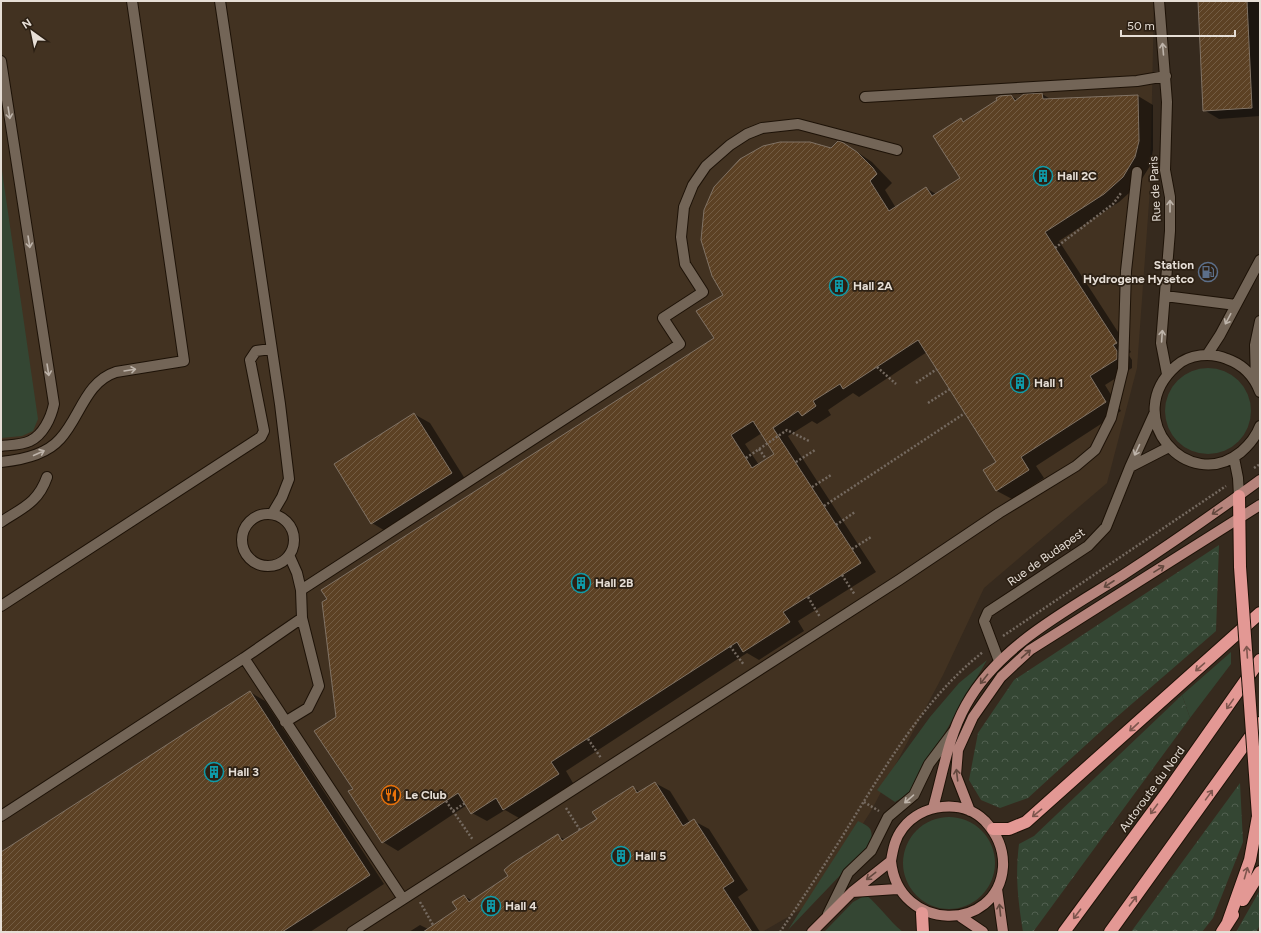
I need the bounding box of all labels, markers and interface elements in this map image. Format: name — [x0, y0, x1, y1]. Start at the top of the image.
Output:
north arrow — [12, 12, 52, 52]
scale bar — [1121, 12, 1235, 38]
text: N — [20, 16, 34, 32]
text: 50 m — [1127, 19, 1155, 33]
one-way arrow — [1160, 43, 1167, 56]
one-way arrow — [5, 106, 13, 119]
street label: Rue de Paris — [1146, 155, 1164, 222]
building icon: Hall 2C — [1032, 165, 1054, 187]
place label: Hall 2C — [1057, 169, 1097, 183]
one-way arrow — [1166, 200, 1174, 213]
one-way arrow — [25, 235, 33, 248]
place label: Station Hydrogene Hysetco — [1083, 258, 1194, 286]
fuel station icon: Station Hydrogene Hysetco — [1197, 261, 1219, 283]
building icon: Hall 2A — [828, 275, 850, 297]
place label: Hall 2A — [853, 279, 893, 293]
one-way arrow — [1224, 313, 1232, 325]
one-way arrow — [1158, 330, 1166, 343]
one-way arrow — [44, 363, 52, 376]
one-way arrow — [123, 366, 136, 374]
building icon: Hall 1 — [1009, 372, 1031, 394]
place label: Hall 1 — [1034, 376, 1063, 390]
one-way arrow — [1133, 443, 1140, 455]
one-way arrow — [32, 449, 44, 456]
one-way arrow — [1212, 507, 1223, 515]
street label: Rue de Budapest — [1005, 525, 1088, 589]
one-way arrow — [1153, 565, 1164, 573]
building icon: Hall 2B — [570, 572, 592, 594]
place label: Hall 2B — [595, 576, 633, 590]
one-way arrow — [1104, 580, 1115, 588]
one-way arrow — [1243, 646, 1250, 659]
one-way arrow — [1021, 649, 1031, 659]
one-way arrow — [1195, 663, 1205, 672]
one-way arrow — [979, 673, 988, 684]
one-way arrow — [1226, 698, 1234, 709]
one-way arrow — [1129, 722, 1139, 731]
street label: Autoroute du Nord — [1116, 744, 1188, 834]
building icon: Hall 3 — [203, 761, 225, 783]
place label: Hall 3 — [228, 765, 259, 779]
one-way arrow — [954, 769, 961, 782]
restaurant icon: Le Club — [380, 784, 402, 806]
place label: Le Club — [405, 788, 447, 802]
one-way arrow — [1205, 790, 1214, 801]
one-way arrow — [904, 794, 914, 804]
one-way arrow — [1150, 804, 1159, 815]
one-way arrow — [1031, 809, 1042, 817]
building icon: Hall 5 — [610, 845, 632, 867]
place label: Hall 5 — [635, 849, 666, 863]
one-way arrow — [1243, 866, 1251, 879]
one-way arrow — [866, 872, 877, 881]
building icon: Hall 4 — [480, 895, 502, 917]
one-way arrow — [1129, 895, 1138, 906]
place label: Hall 4 — [505, 899, 537, 913]
one-way arrow — [997, 904, 1004, 917]
one-way arrow — [1073, 908, 1081, 919]

